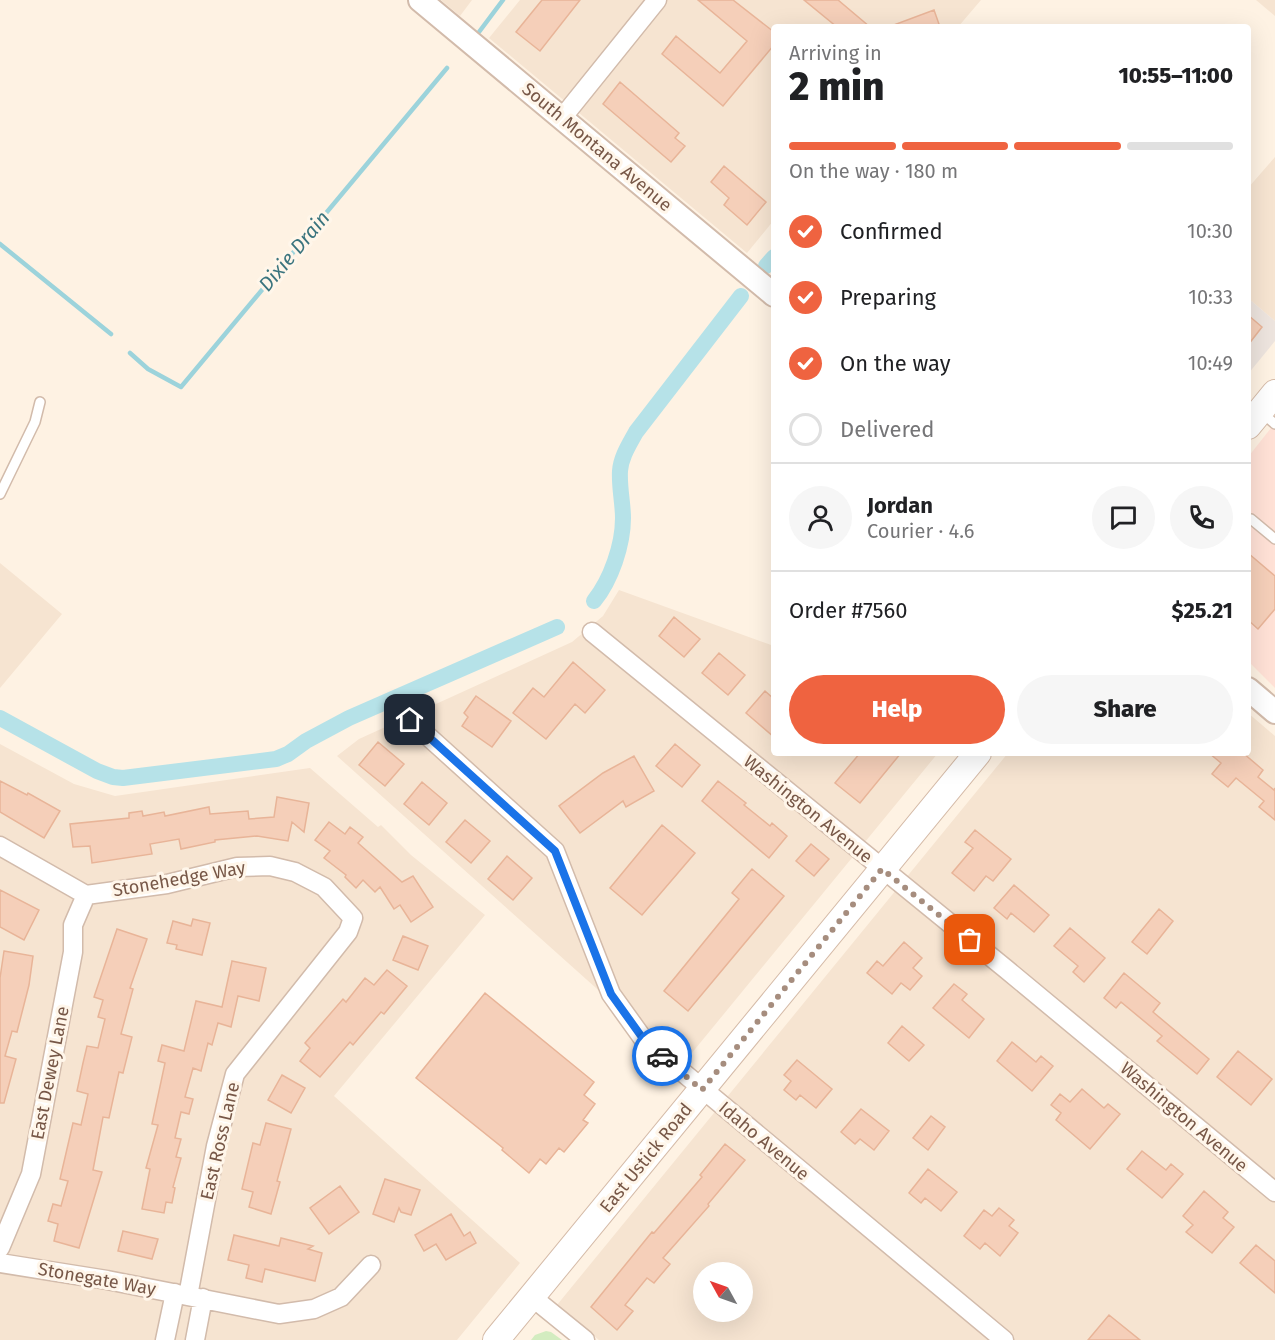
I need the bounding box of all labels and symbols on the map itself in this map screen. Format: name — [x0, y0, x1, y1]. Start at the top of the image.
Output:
street label: South Montana Avenue — [518, 78, 676, 216]
water label: Dixie Drain — [253, 206, 335, 296]
pin — [384, 694, 435, 745]
street label: Washington Avenue — [739, 750, 877, 868]
street label: Stonehedge Way — [111, 856, 247, 902]
pin — [944, 914, 995, 965]
street label: East Dewey Lane — [26, 1004, 74, 1142]
courier — [632, 1026, 692, 1086]
street label: Washington Avenue — [1116, 1057, 1252, 1177]
street label: East Ross Lane — [196, 1080, 244, 1202]
street label: Idaho Avenue — [714, 1097, 814, 1185]
street label: East Ustick Road — [595, 1099, 697, 1217]
street label: Stonegate Way — [36, 1258, 158, 1300]
north arrow — [693, 1262, 753, 1322]

